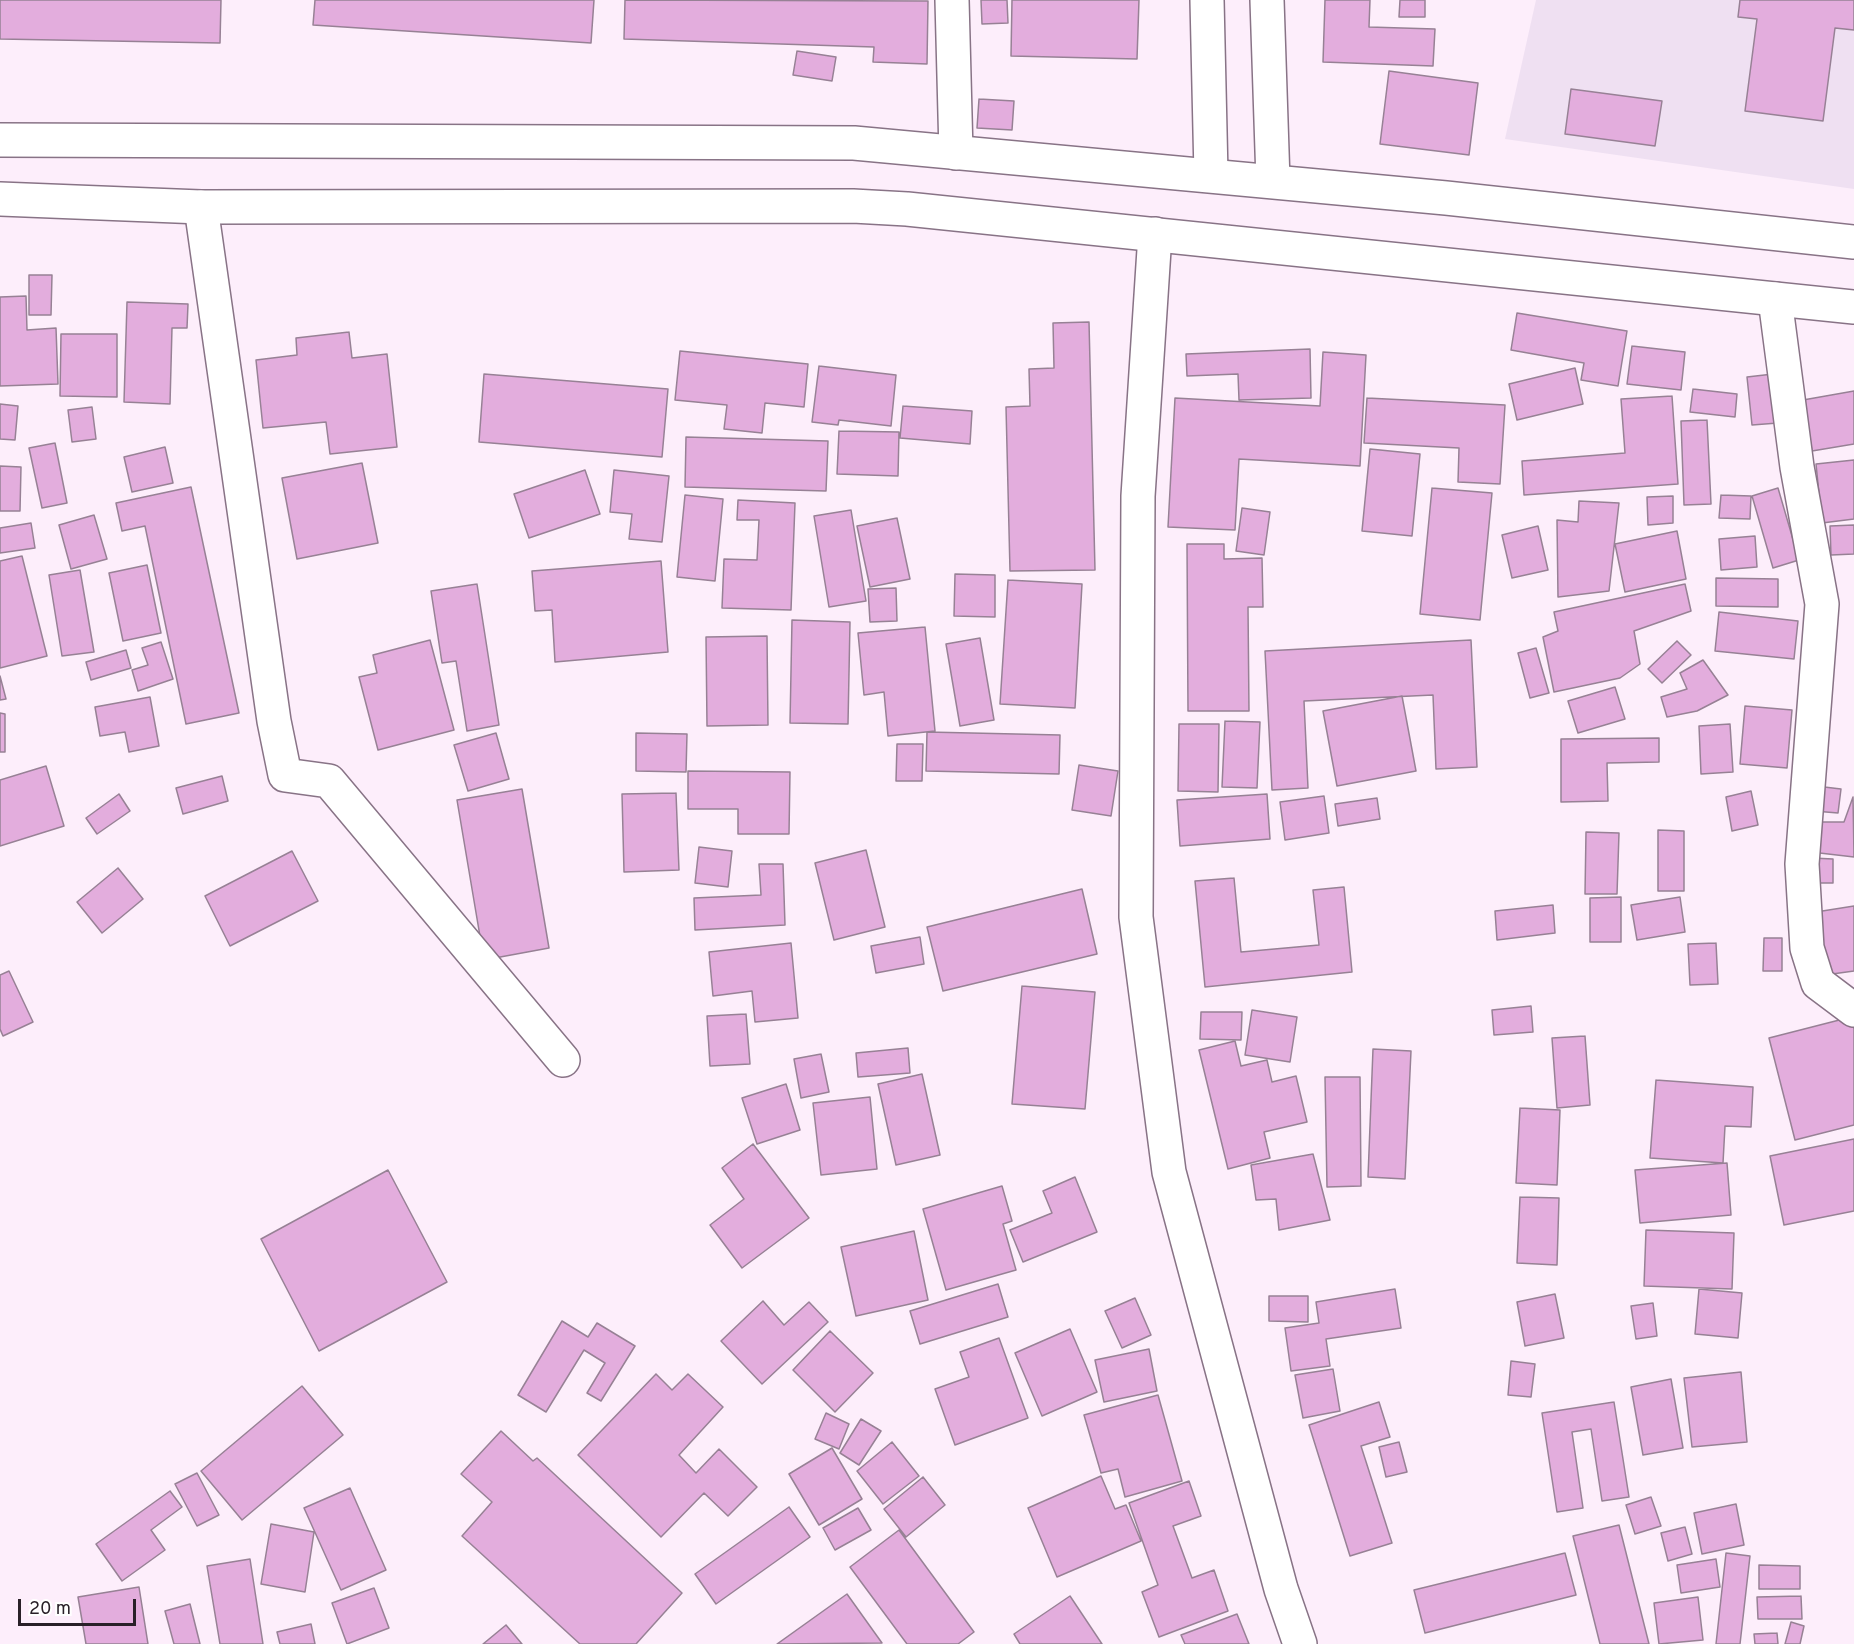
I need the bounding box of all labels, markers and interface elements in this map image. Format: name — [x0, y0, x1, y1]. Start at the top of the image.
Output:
scale bar — [21, 1587, 140, 1625]
text: 20 m — [29, 1598, 71, 1621]

